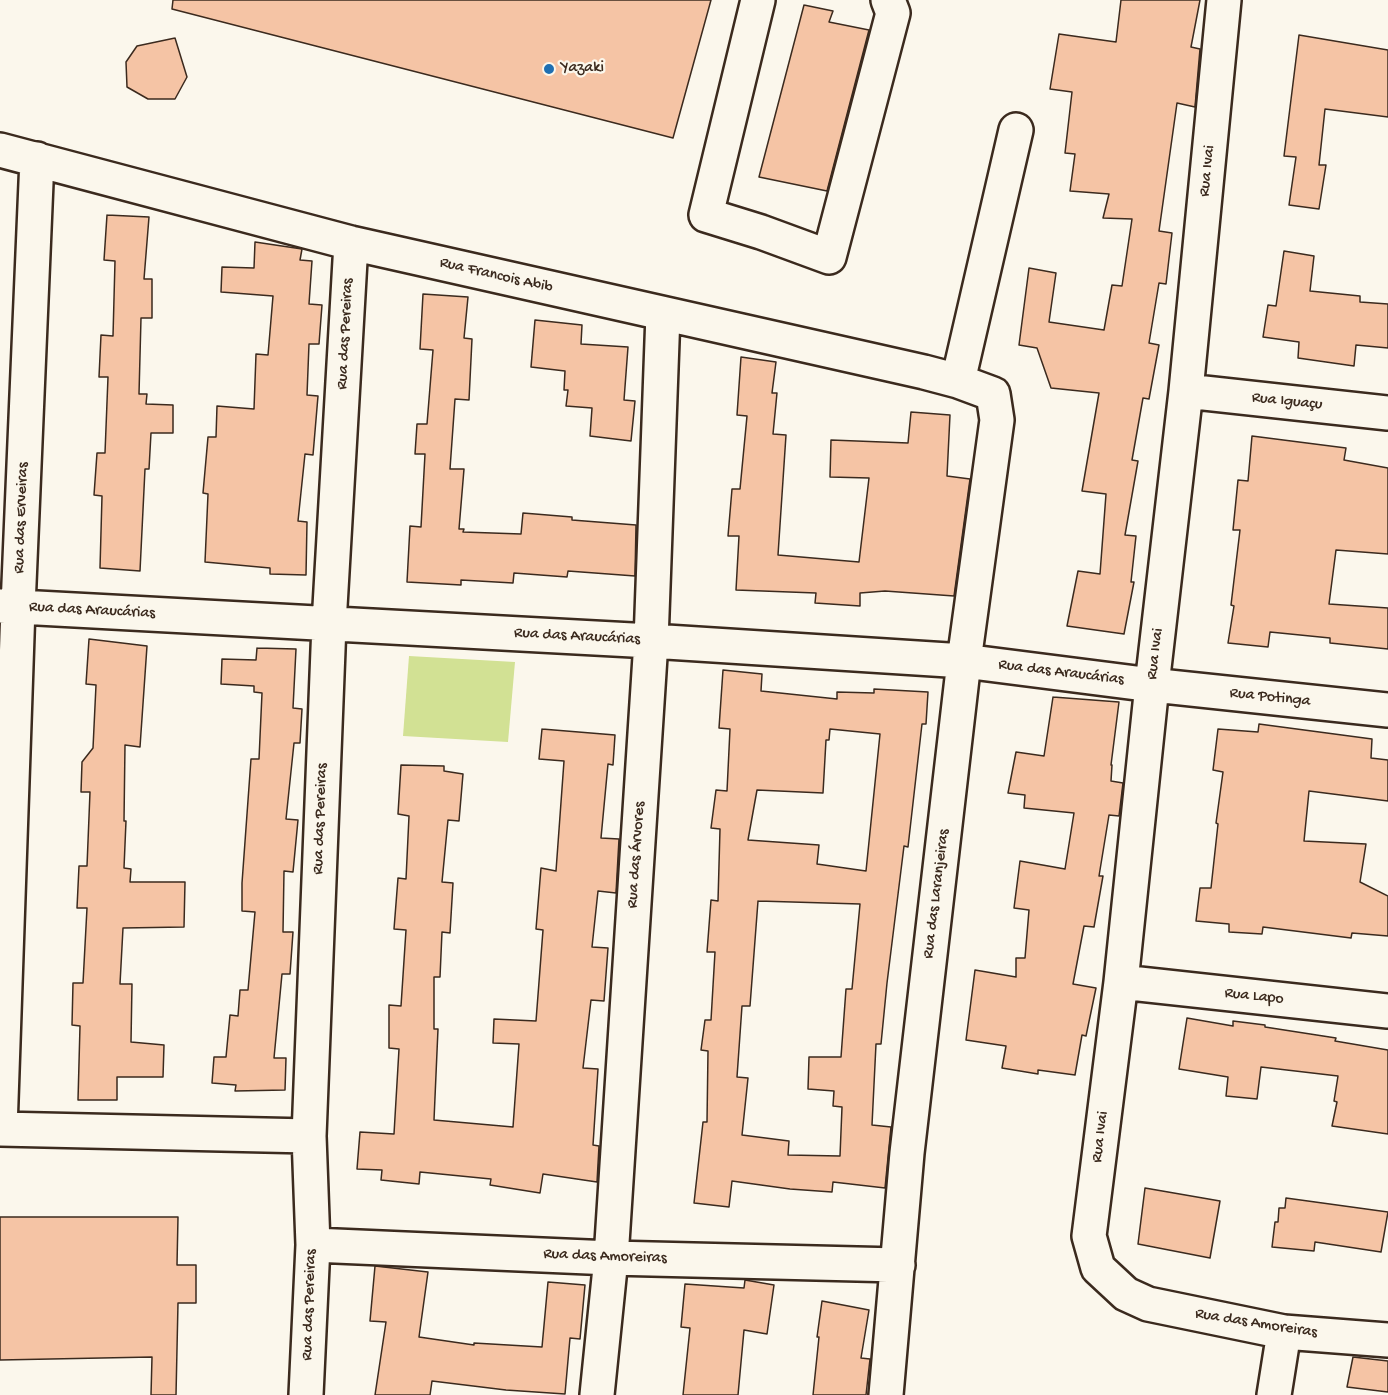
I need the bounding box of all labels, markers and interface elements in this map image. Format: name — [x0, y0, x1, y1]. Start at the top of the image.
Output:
place label: Yazaki — [561, 59, 604, 79]
marker: Yazaki — [542, 62, 556, 76]
street label: Rua Ivai — [1196, 144, 1220, 198]
street label: Rua Francois Abib — [438, 254, 554, 298]
street label: Rua das Pereiras — [333, 278, 359, 390]
street label: Rua Iguaçu — [1251, 389, 1323, 415]
street label: Rua das Erveiras — [10, 462, 34, 574]
street label: Rua das Araucárias — [28, 598, 156, 624]
street label: Rua das Araucárias — [513, 624, 641, 650]
street label: Rua Ivai — [1143, 627, 1169, 681]
street label: Rua das Araucárias — [997, 656, 1125, 690]
street label: Rua Potinga — [1229, 684, 1311, 712]
street label: Rua das Pereiras — [309, 763, 333, 875]
street label: Rua das Árvores — [624, 801, 650, 909]
street label: Rua das Laranjeiras — [920, 828, 954, 960]
street label: Rua Lapo — [1223, 984, 1285, 1010]
street label: Rua Ivai — [1088, 1110, 1114, 1164]
street label: Rua das Amoreiras — [543, 1245, 667, 1269]
street label: Rua das Pereiras — [298, 1249, 322, 1361]
street label: Rua das Amoreiras — [1194, 1305, 1318, 1343]

